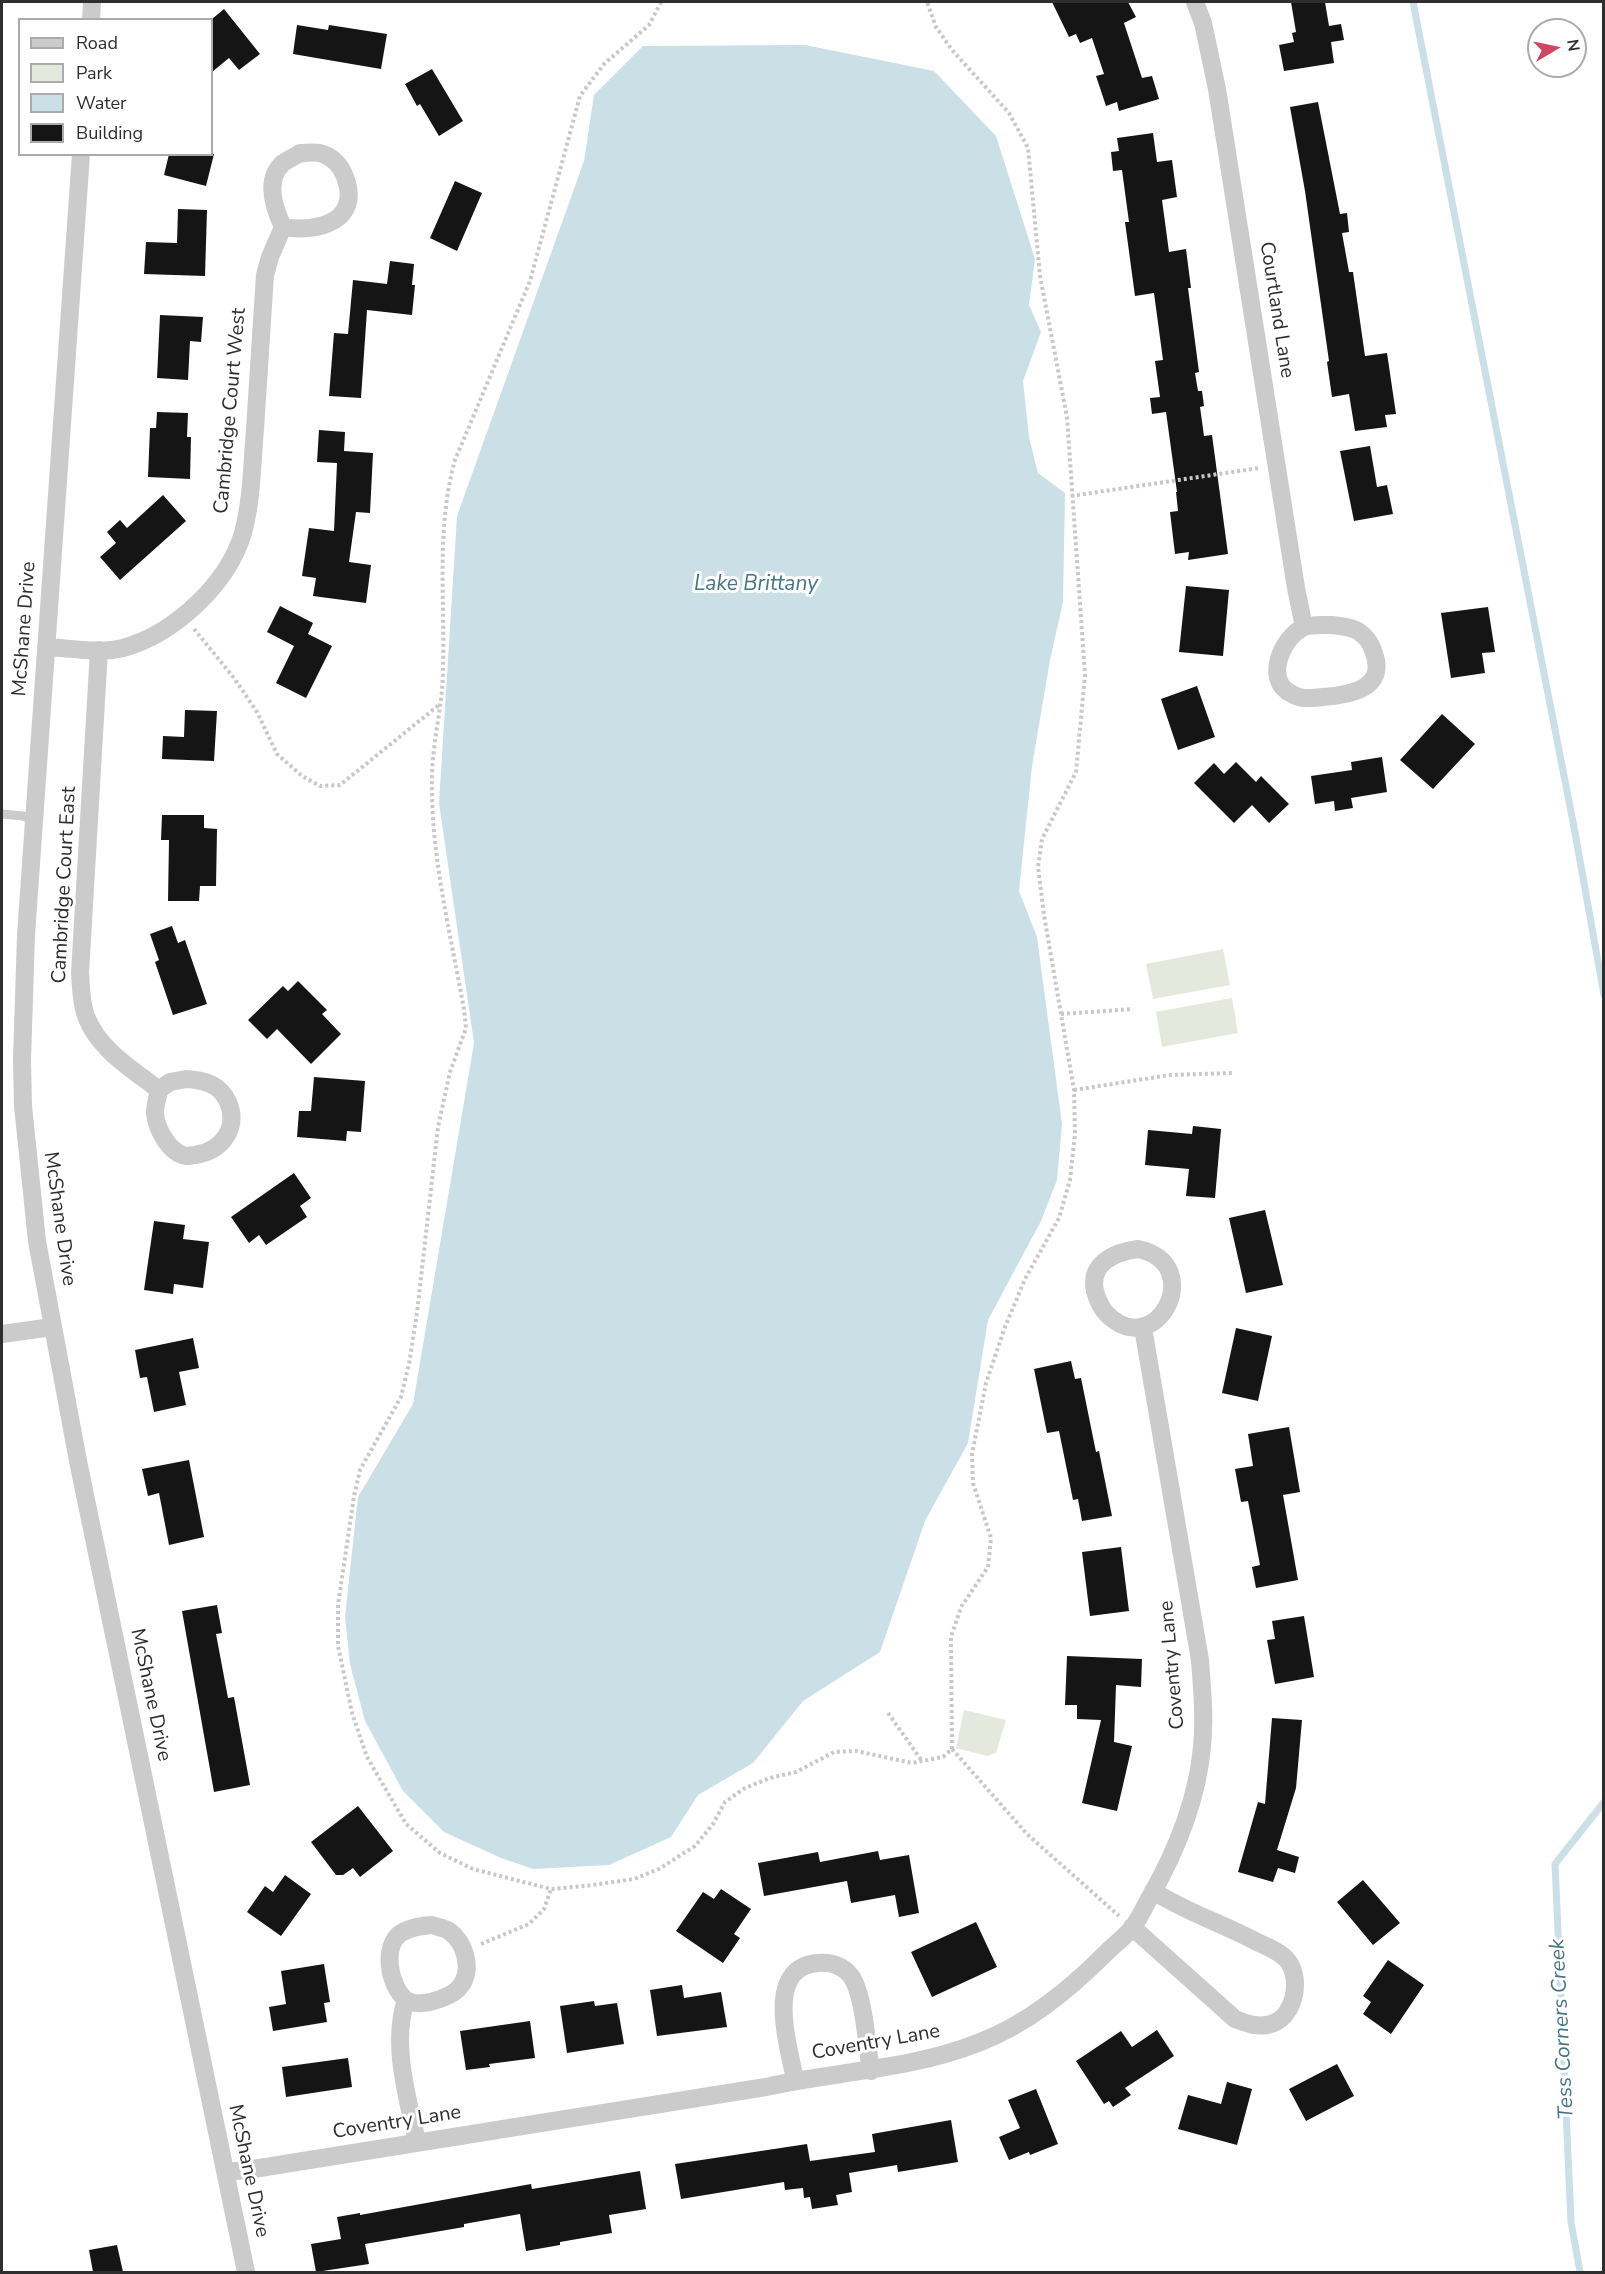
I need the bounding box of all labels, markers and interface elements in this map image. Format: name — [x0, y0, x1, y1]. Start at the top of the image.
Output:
legend — [18, 18, 213, 156]
north arrow — [1527, 18, 1587, 78]
text: Road — [76, 31, 118, 55]
text: N — [1561, 38, 1585, 53]
text: Park — [76, 61, 112, 85]
text: Water — [76, 91, 127, 115]
text: Building — [76, 121, 143, 145]
street label: Courtland Lane — [1253, 240, 1299, 380]
street label: Cambridge Court West — [210, 307, 252, 515]
street label: McShane Drive — [8, 561, 42, 697]
water label: Lake Brittany — [694, 572, 818, 598]
street label: Cambridge Court East — [48, 786, 82, 984]
street label: McShane Drive — [38, 1150, 80, 1288]
street label: Coventry Lane — [1155, 1599, 1191, 1731]
street label: McShane Drive — [124, 1626, 176, 1764]
water label: Tess Corners Creek — [1546, 1938, 1580, 2120]
street label: Coventry Lane — [810, 2020, 942, 2066]
street label: Coventry Lane — [331, 2101, 463, 2145]
street label: McShane Drive — [222, 2102, 274, 2240]

